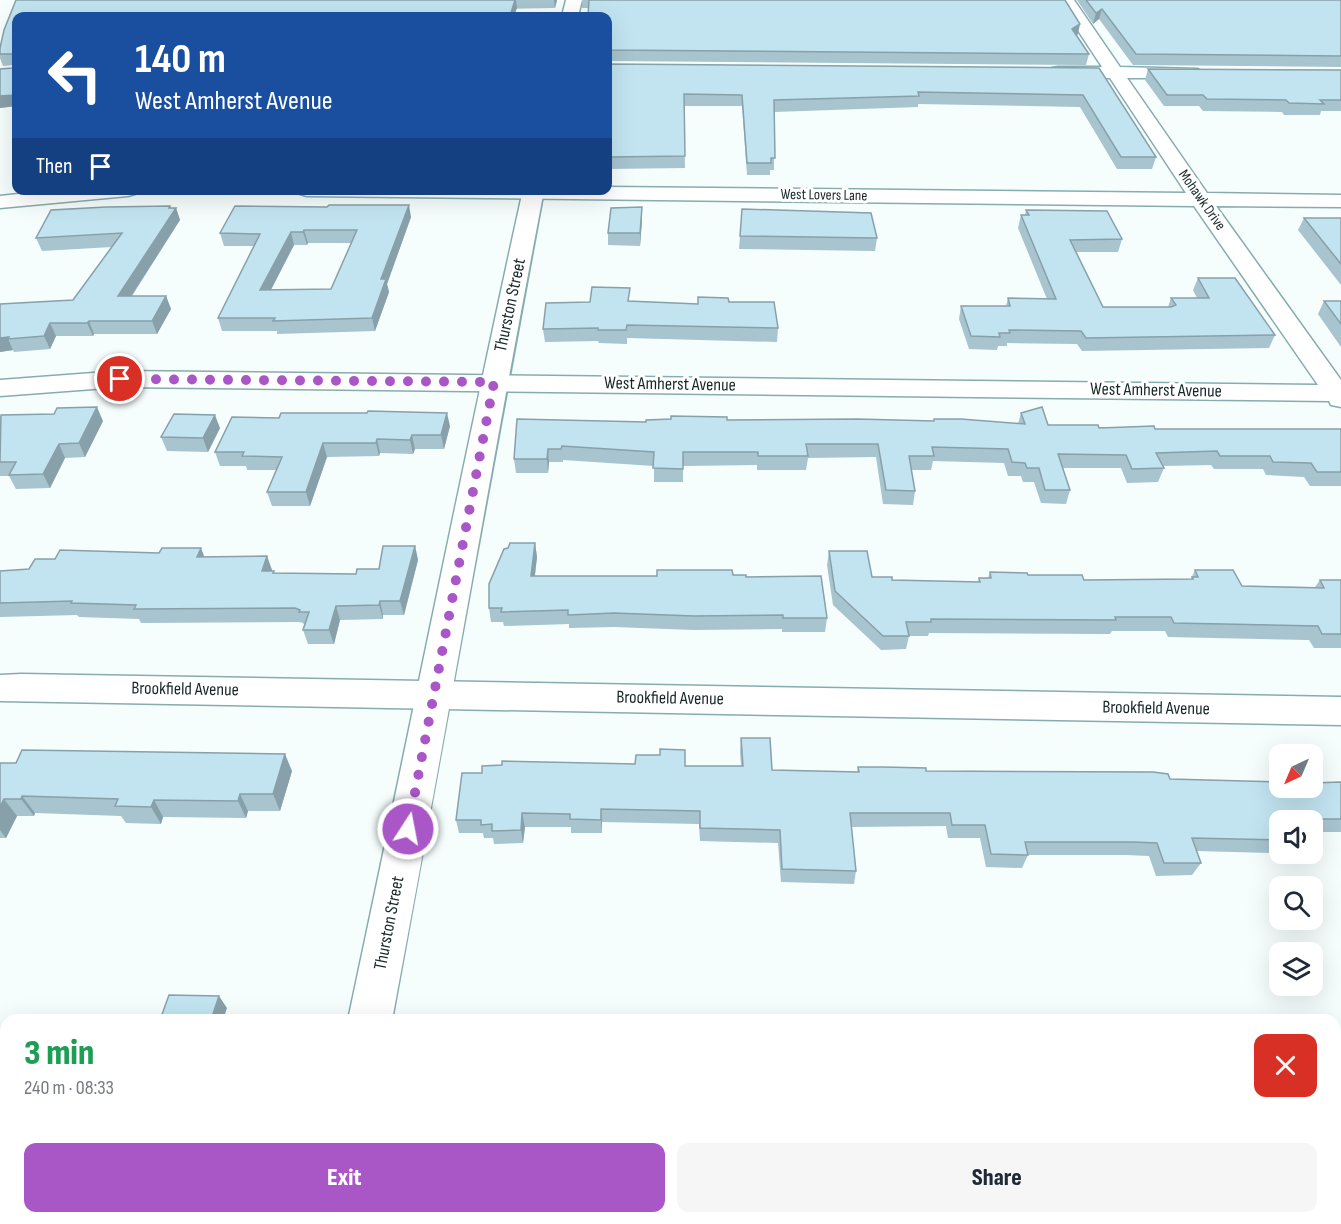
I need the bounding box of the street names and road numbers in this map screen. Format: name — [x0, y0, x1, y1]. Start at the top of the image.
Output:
street label: Mohawk Drive — [1174, 166, 1230, 234]
street label: West Lovers Lane — [780, 185, 868, 205]
street label: Thurston Street — [490, 256, 530, 354]
street label: West Amherst Avenue — [604, 372, 736, 396]
street label: West Amherst Avenue — [1090, 378, 1222, 402]
street label: Brookfield Avenue — [131, 678, 239, 700]
street label: Brookfield Avenue — [616, 687, 724, 709]
street label: Brookfield Avenue — [1102, 697, 1210, 719]
street label: Thurston Street — [370, 874, 408, 972]

